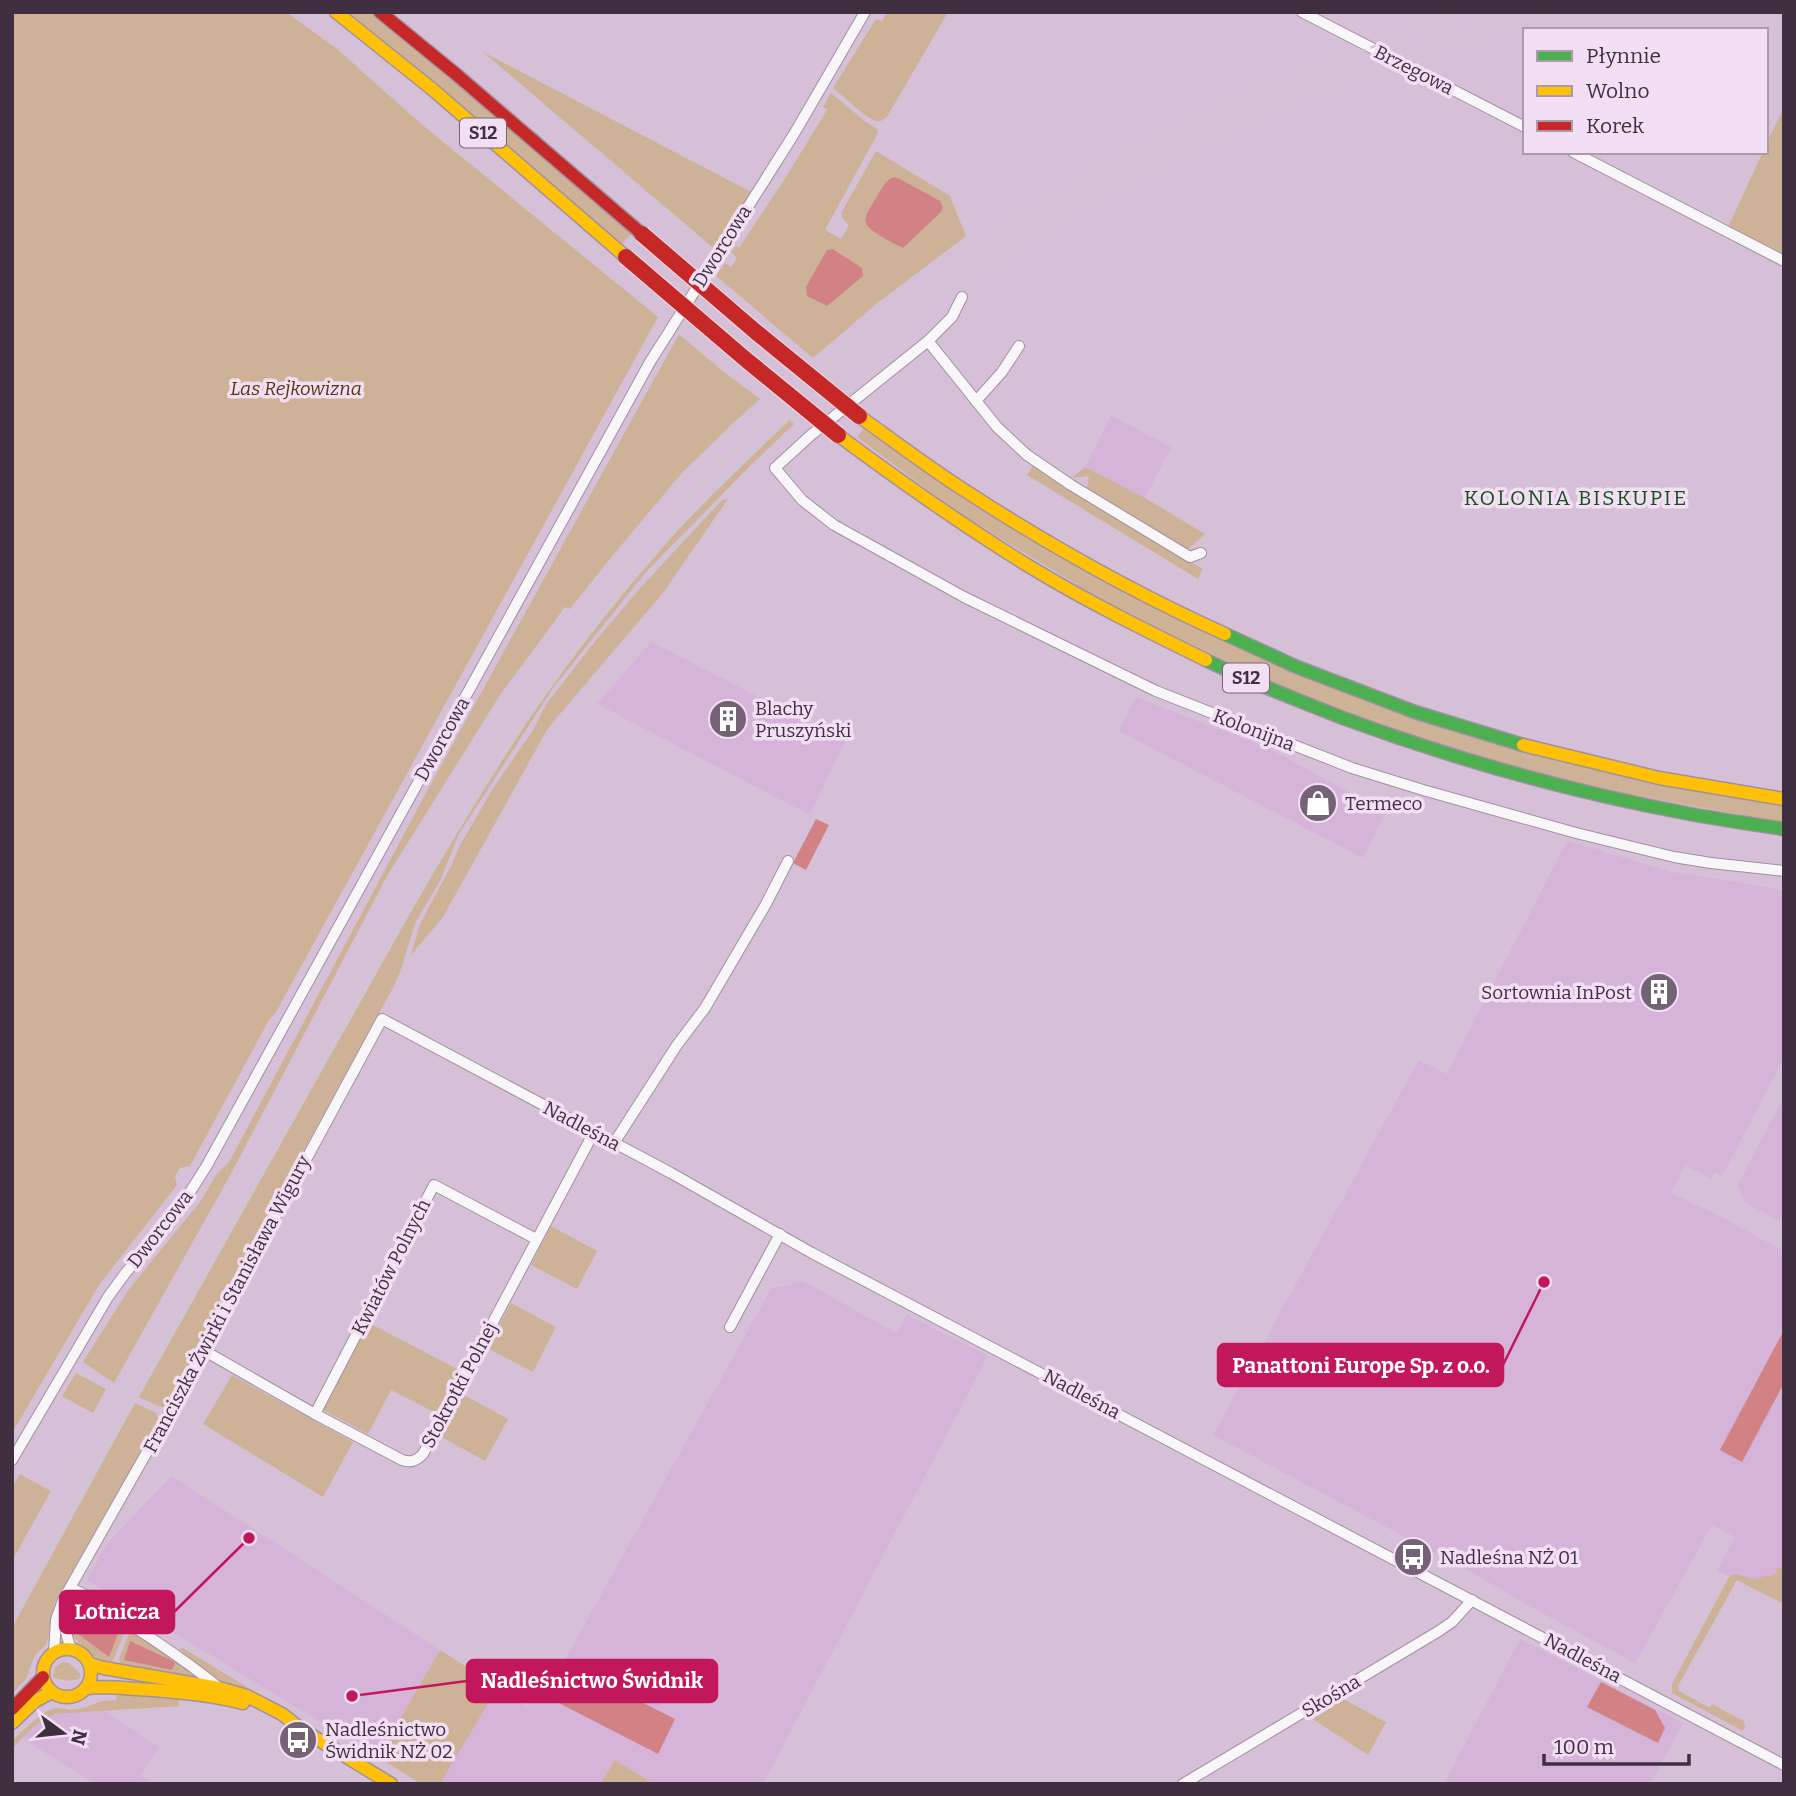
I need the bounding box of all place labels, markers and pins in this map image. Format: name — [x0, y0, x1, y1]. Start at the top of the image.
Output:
place label: Blachy Pruszyński — [755, 697, 852, 742]
building icon: Blachy Pruszyński — [707, 698, 749, 740]
shop icon: Termeco — [1297, 782, 1339, 824]
place label: Termeco — [1345, 792, 1423, 815]
building icon: Sortownia InPost — [1638, 971, 1680, 1013]
place label: Sortownia InPost — [1481, 981, 1632, 1004]
callout: Panattoni Europe Sp. z o.o. — [1218, 1344, 1503, 1386]
bus stop icon: Nadleśna NŻ 01 — [1392, 1536, 1434, 1578]
place label: Nadleśna NŻ 01 — [1440, 1546, 1578, 1569]
callout: Lotnicza — [60, 1591, 174, 1633]
callout: Nadleśnictwo Świdnik — [467, 1660, 717, 1702]
place label: Nadleśnictwo Świdnik NŻ 02 — [325, 1718, 453, 1763]
bus stop icon: Nadleśnictwo Świdnik NŻ 02 — [277, 1719, 319, 1761]

